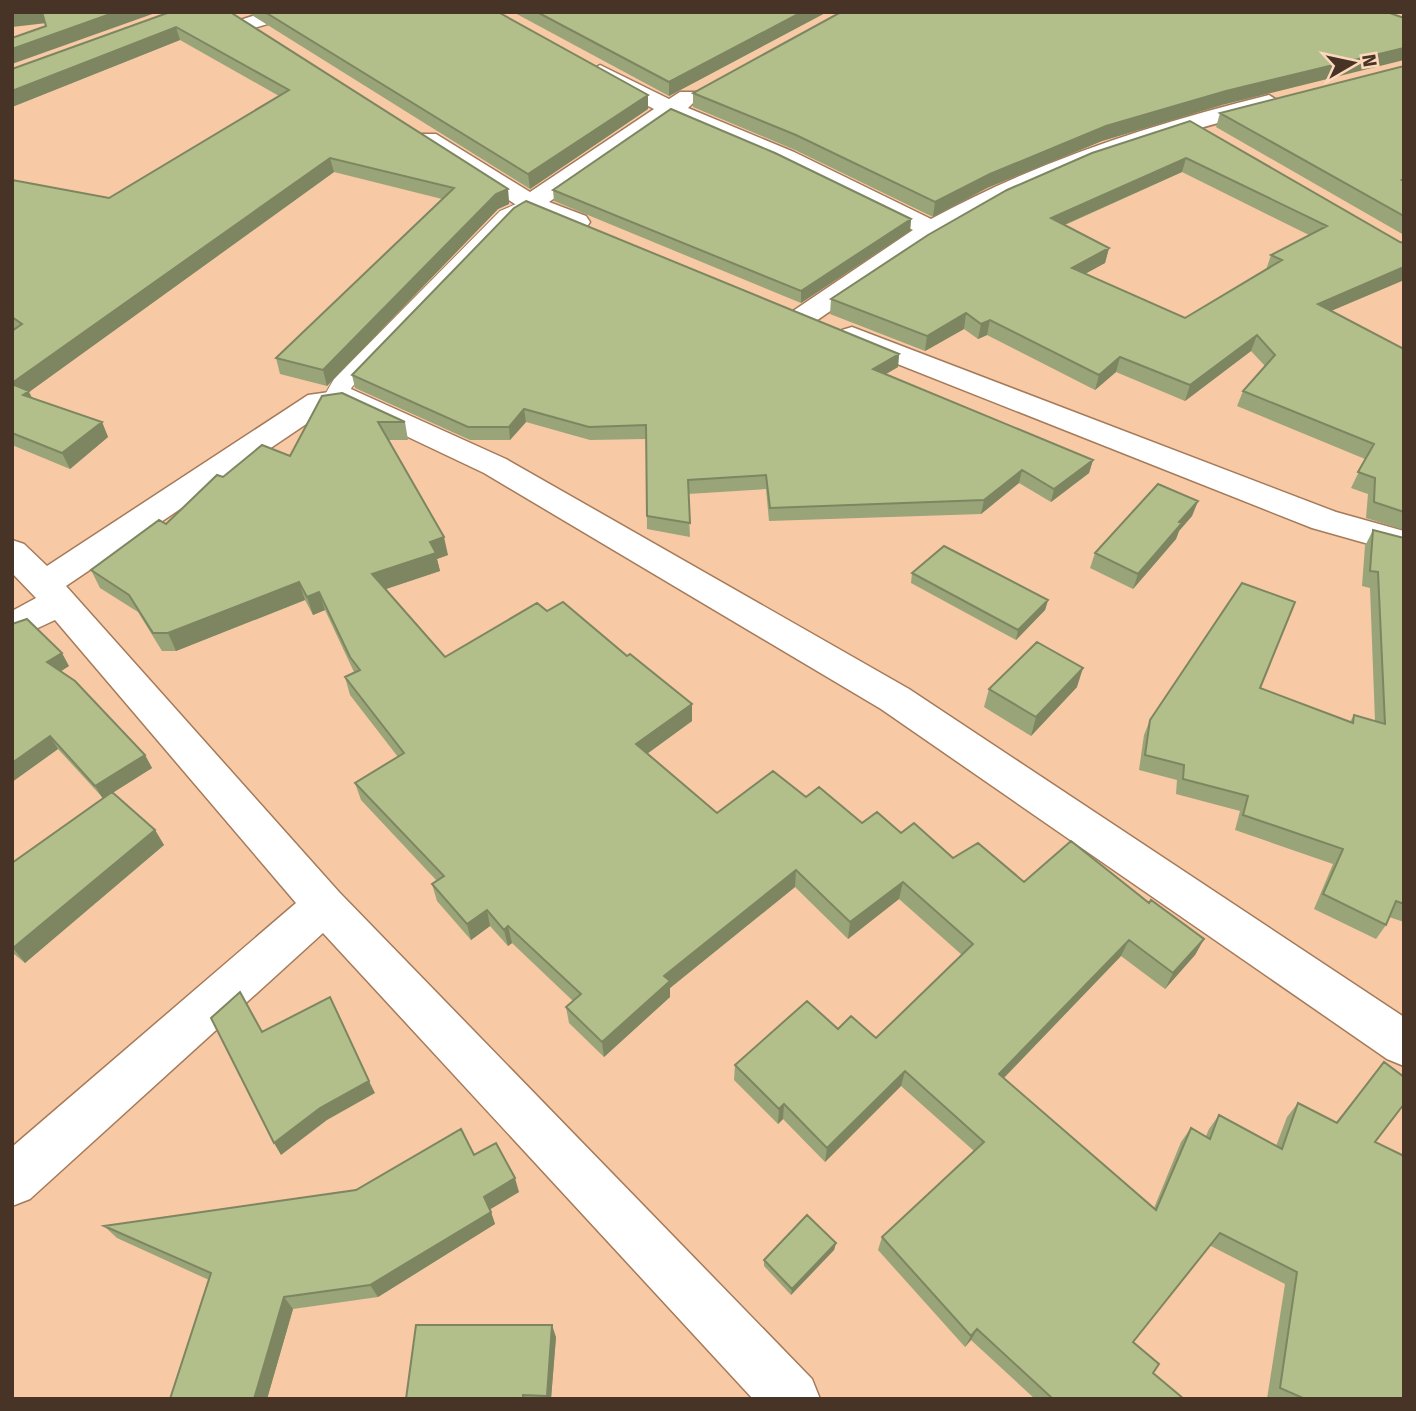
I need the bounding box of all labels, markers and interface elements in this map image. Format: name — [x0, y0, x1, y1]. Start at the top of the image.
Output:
north arrow — [1318, 28, 1388, 98]
text: N — [1357, 52, 1382, 68]

